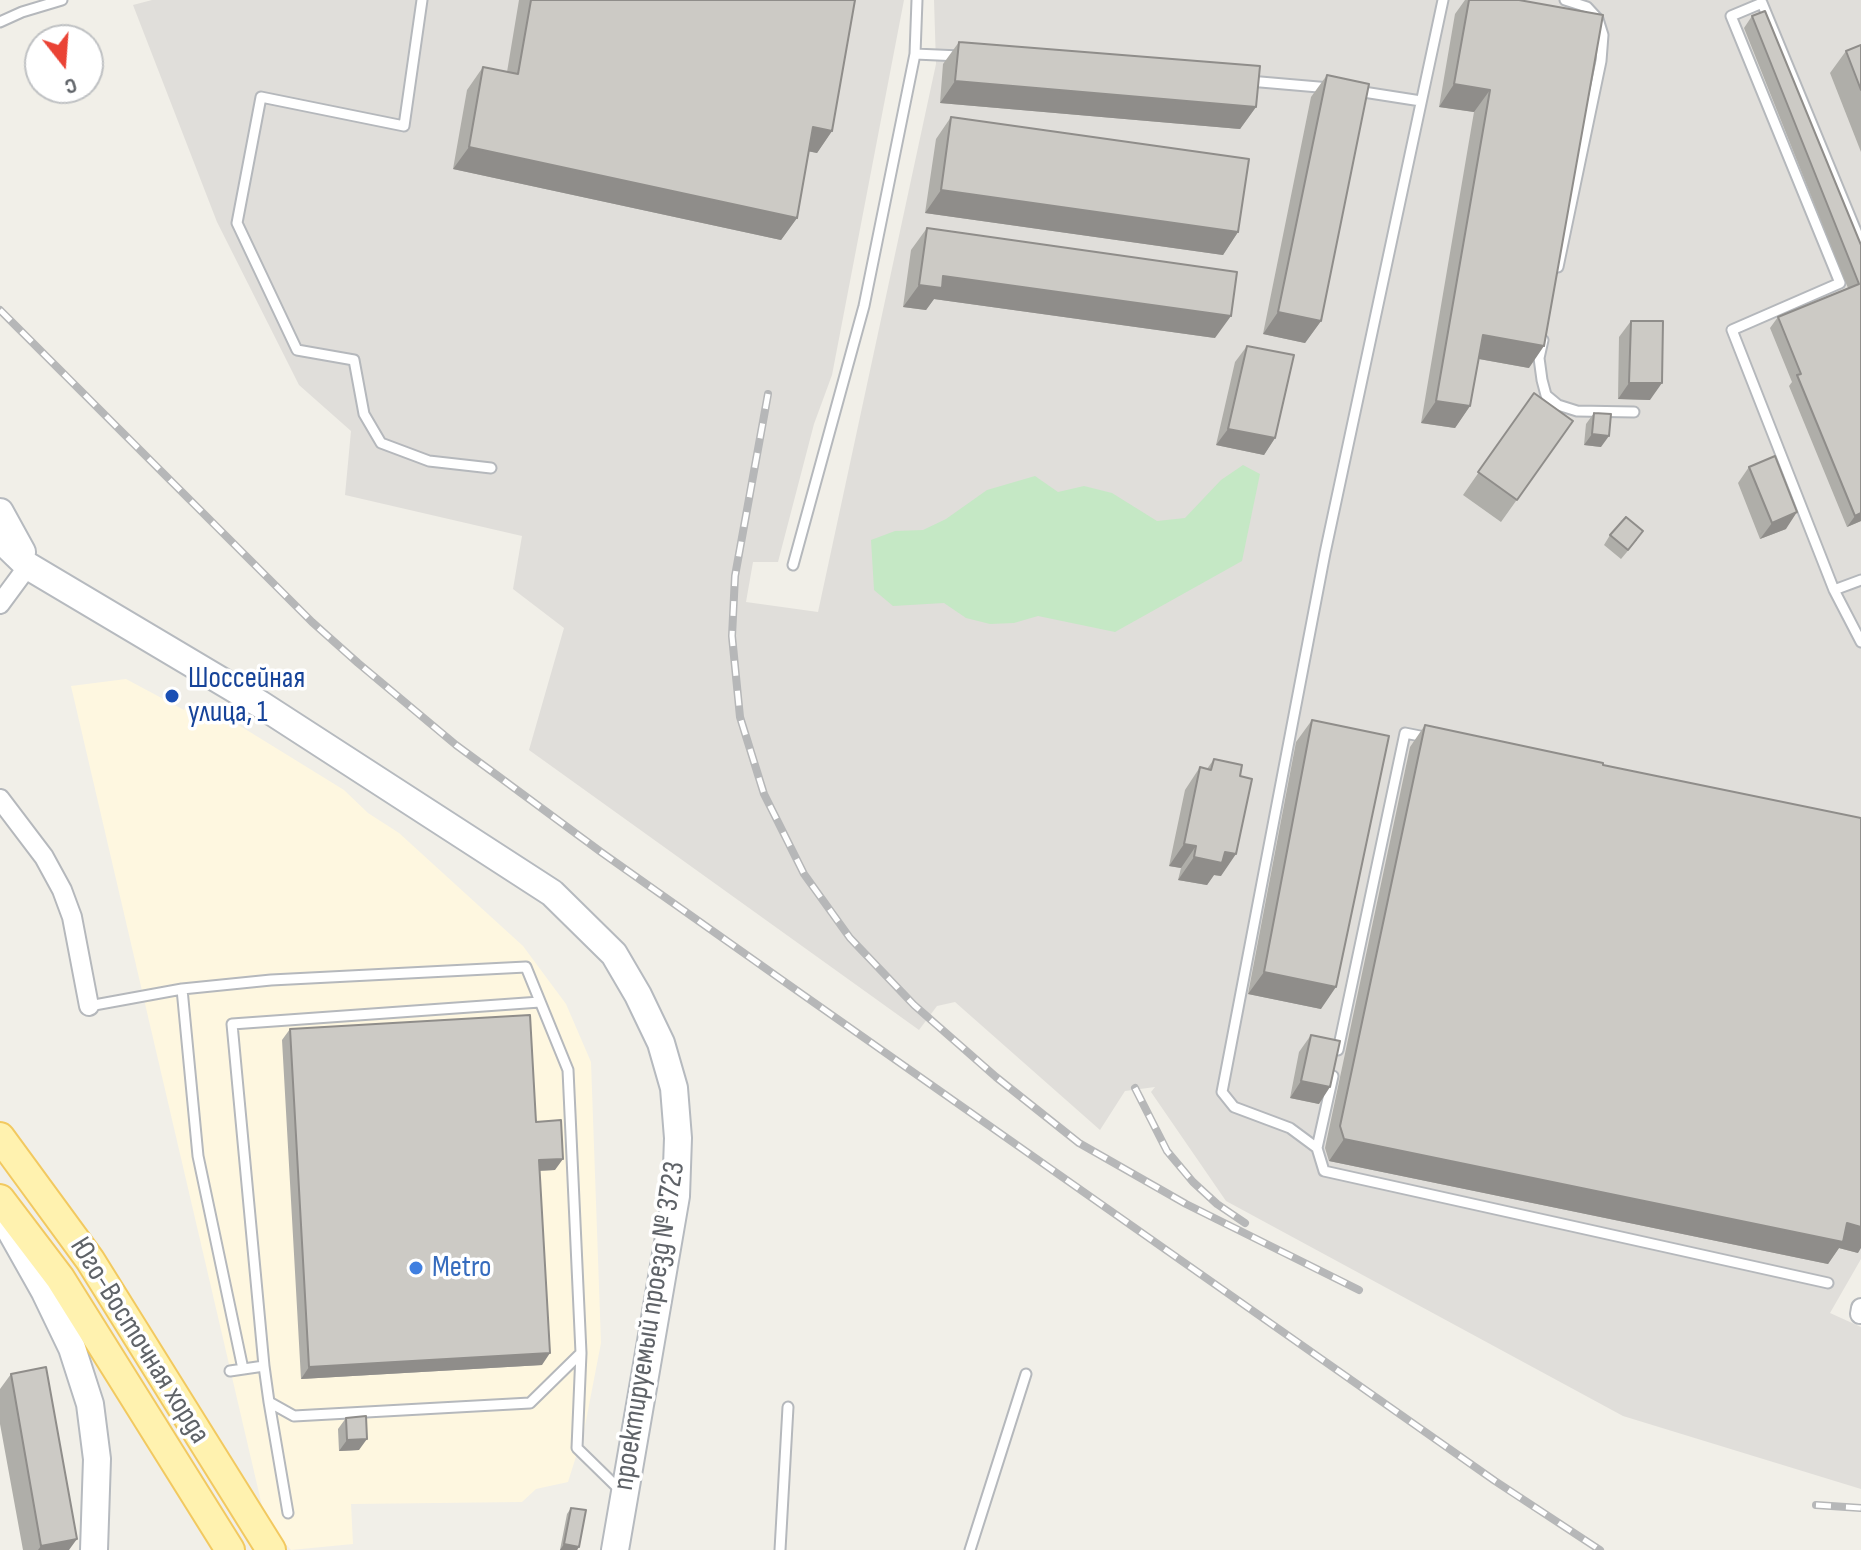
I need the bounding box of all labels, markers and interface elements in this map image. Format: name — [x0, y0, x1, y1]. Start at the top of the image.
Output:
north arrow — [24, 24, 104, 104]
text: С — [61, 71, 80, 100]
place label: Шоссейная улица, 1 — [188, 661, 305, 732]
marker: Шоссейная улица, 1 — [163, 687, 181, 705]
street label: проектируемый проезд № 3723 — [606, 1159, 694, 1493]
street label: Юго-Восточная хорда — [61, 1231, 217, 1451]
place label: Metro — [432, 1250, 492, 1286]
marker: Metro — [407, 1259, 425, 1277]

